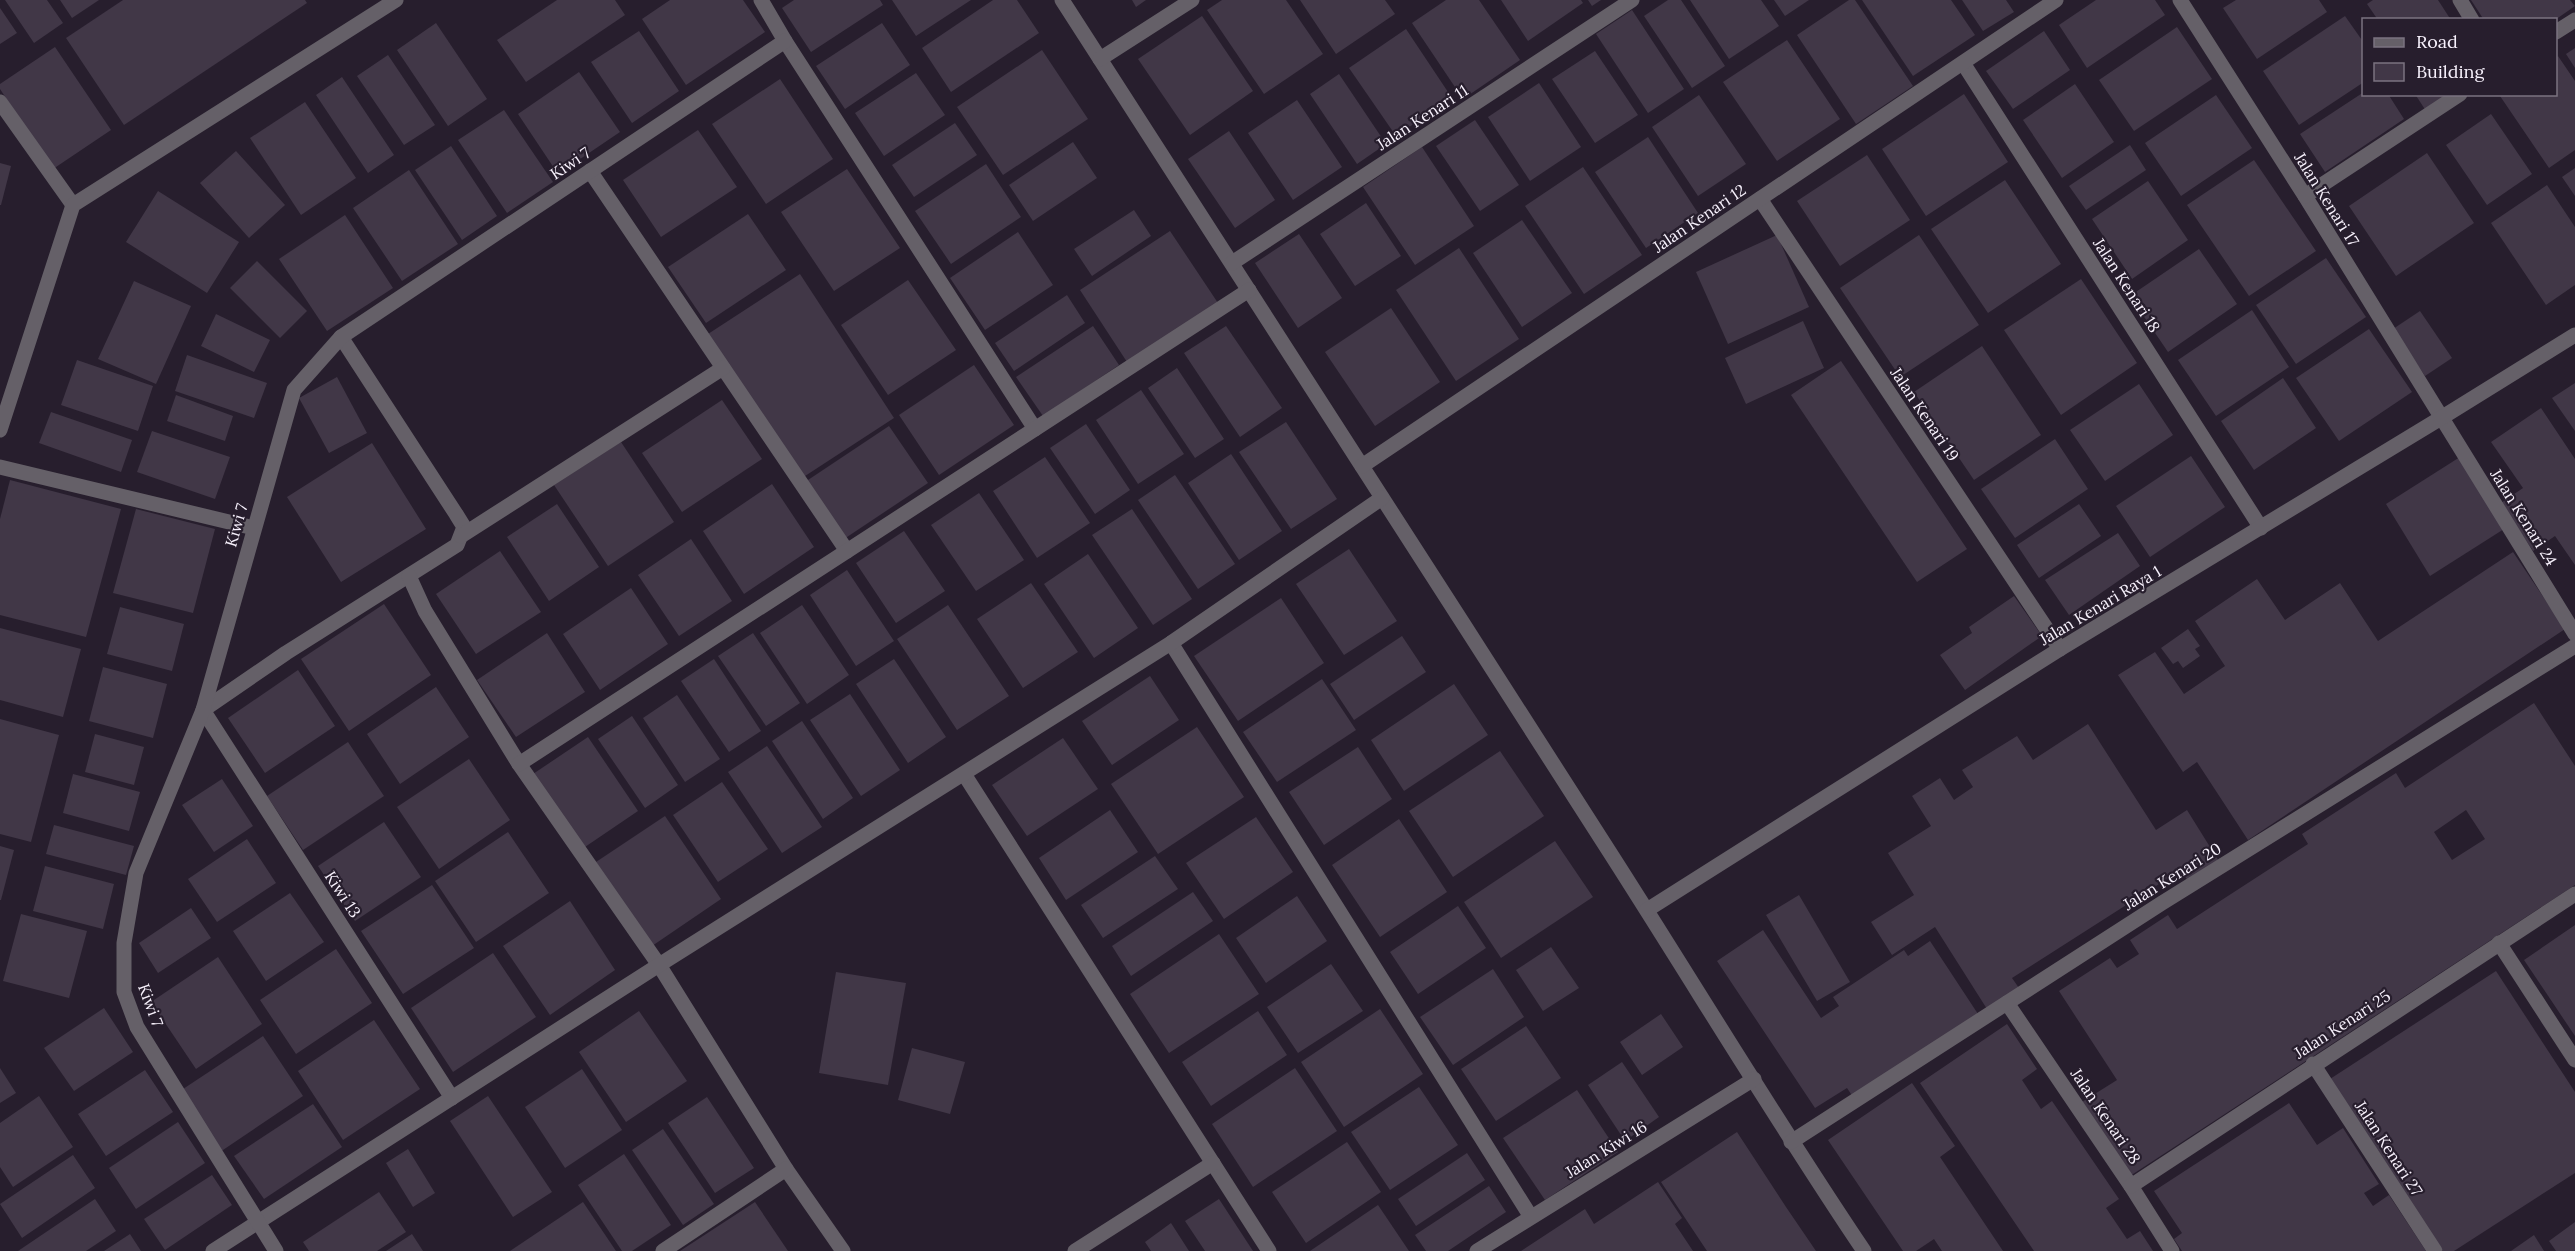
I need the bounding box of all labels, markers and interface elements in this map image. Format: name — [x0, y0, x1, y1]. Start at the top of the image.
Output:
legend — [2362, 18, 2557, 96]
text: Road — [2416, 30, 2458, 53]
text: Building — [2416, 60, 2486, 83]
street label: Jalan Kenari 11 — [1372, 80, 1472, 155]
street label: Kiwi 7 — [546, 142, 594, 184]
street label: Jalan Kenari 17 — [2290, 148, 2364, 250]
street label: Jalan Kenari 12 — [1648, 180, 1749, 257]
street label: Jalan Kenari 18 — [2089, 233, 2165, 336]
street label: Jalan Kenari 19 — [1886, 363, 1964, 465]
street label: Jalan Kenari 24 — [2486, 464, 2562, 569]
street label: Kiwi 7 — [220, 500, 252, 549]
street label: Jalan Kenari Raya 1 — [2035, 561, 2165, 650]
street label: Jalan Kenari 20 — [2118, 838, 2225, 915]
street label: Kiwi 13 — [321, 867, 365, 921]
street label: Kiwi 7 — [134, 981, 168, 1030]
street label: Jalan Kenari 25 — [2289, 985, 2394, 1063]
street label: Jalan Kenari 28 — [2066, 1064, 2145, 1168]
street label: Jalan Kenari 27 — [2350, 1096, 2428, 1200]
street label: Jalan Kiwi 16 — [1561, 1116, 1651, 1183]

